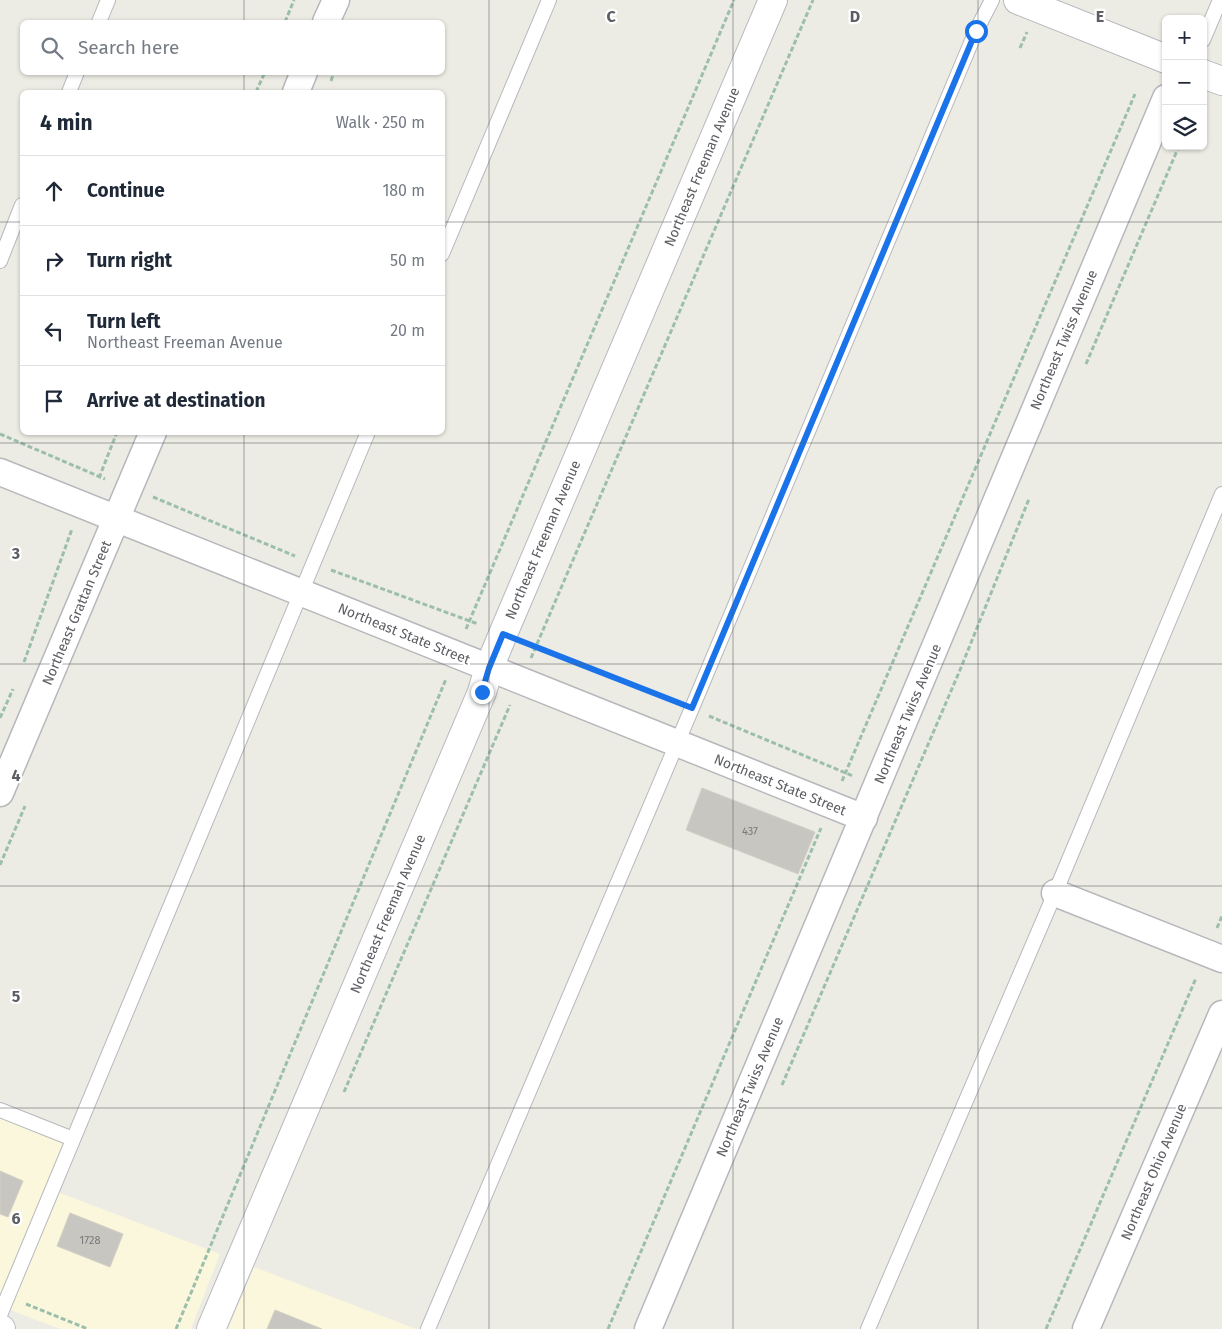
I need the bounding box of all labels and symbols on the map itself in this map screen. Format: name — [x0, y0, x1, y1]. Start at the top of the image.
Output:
text: C — [606, 7, 616, 26]
text: D — [850, 7, 860, 26]
text: E — [1096, 7, 1104, 26]
route start — [965, 20, 988, 43]
street label: Northeast Freeman Avenue — [661, 85, 743, 249]
street label: Northeast Twiss Avenue — [1027, 267, 1101, 413]
street label: Northeast Freeman Avenue — [502, 458, 584, 622]
street label: Northeast Grattan Street — [39, 537, 116, 688]
text: 3 — [11, 544, 20, 563]
street label: Northeast State Street — [335, 600, 473, 669]
street label: Northeast Twiss Avenue — [871, 641, 945, 787]
route end — [471, 681, 494, 704]
street label: Northeast State Street — [711, 751, 849, 820]
text: 4 — [11, 766, 21, 785]
house number: 437 — [742, 825, 758, 838]
street label: Northeast Freeman Avenue — [347, 832, 429, 996]
text: 5 — [12, 987, 21, 1006]
street label: Northeast Twiss Avenue — [713, 1014, 787, 1160]
street label: Northeast Ohio Avenue — [1117, 1101, 1191, 1243]
text: 6 — [11, 1209, 21, 1228]
house number: 1728 — [80, 1234, 101, 1247]

